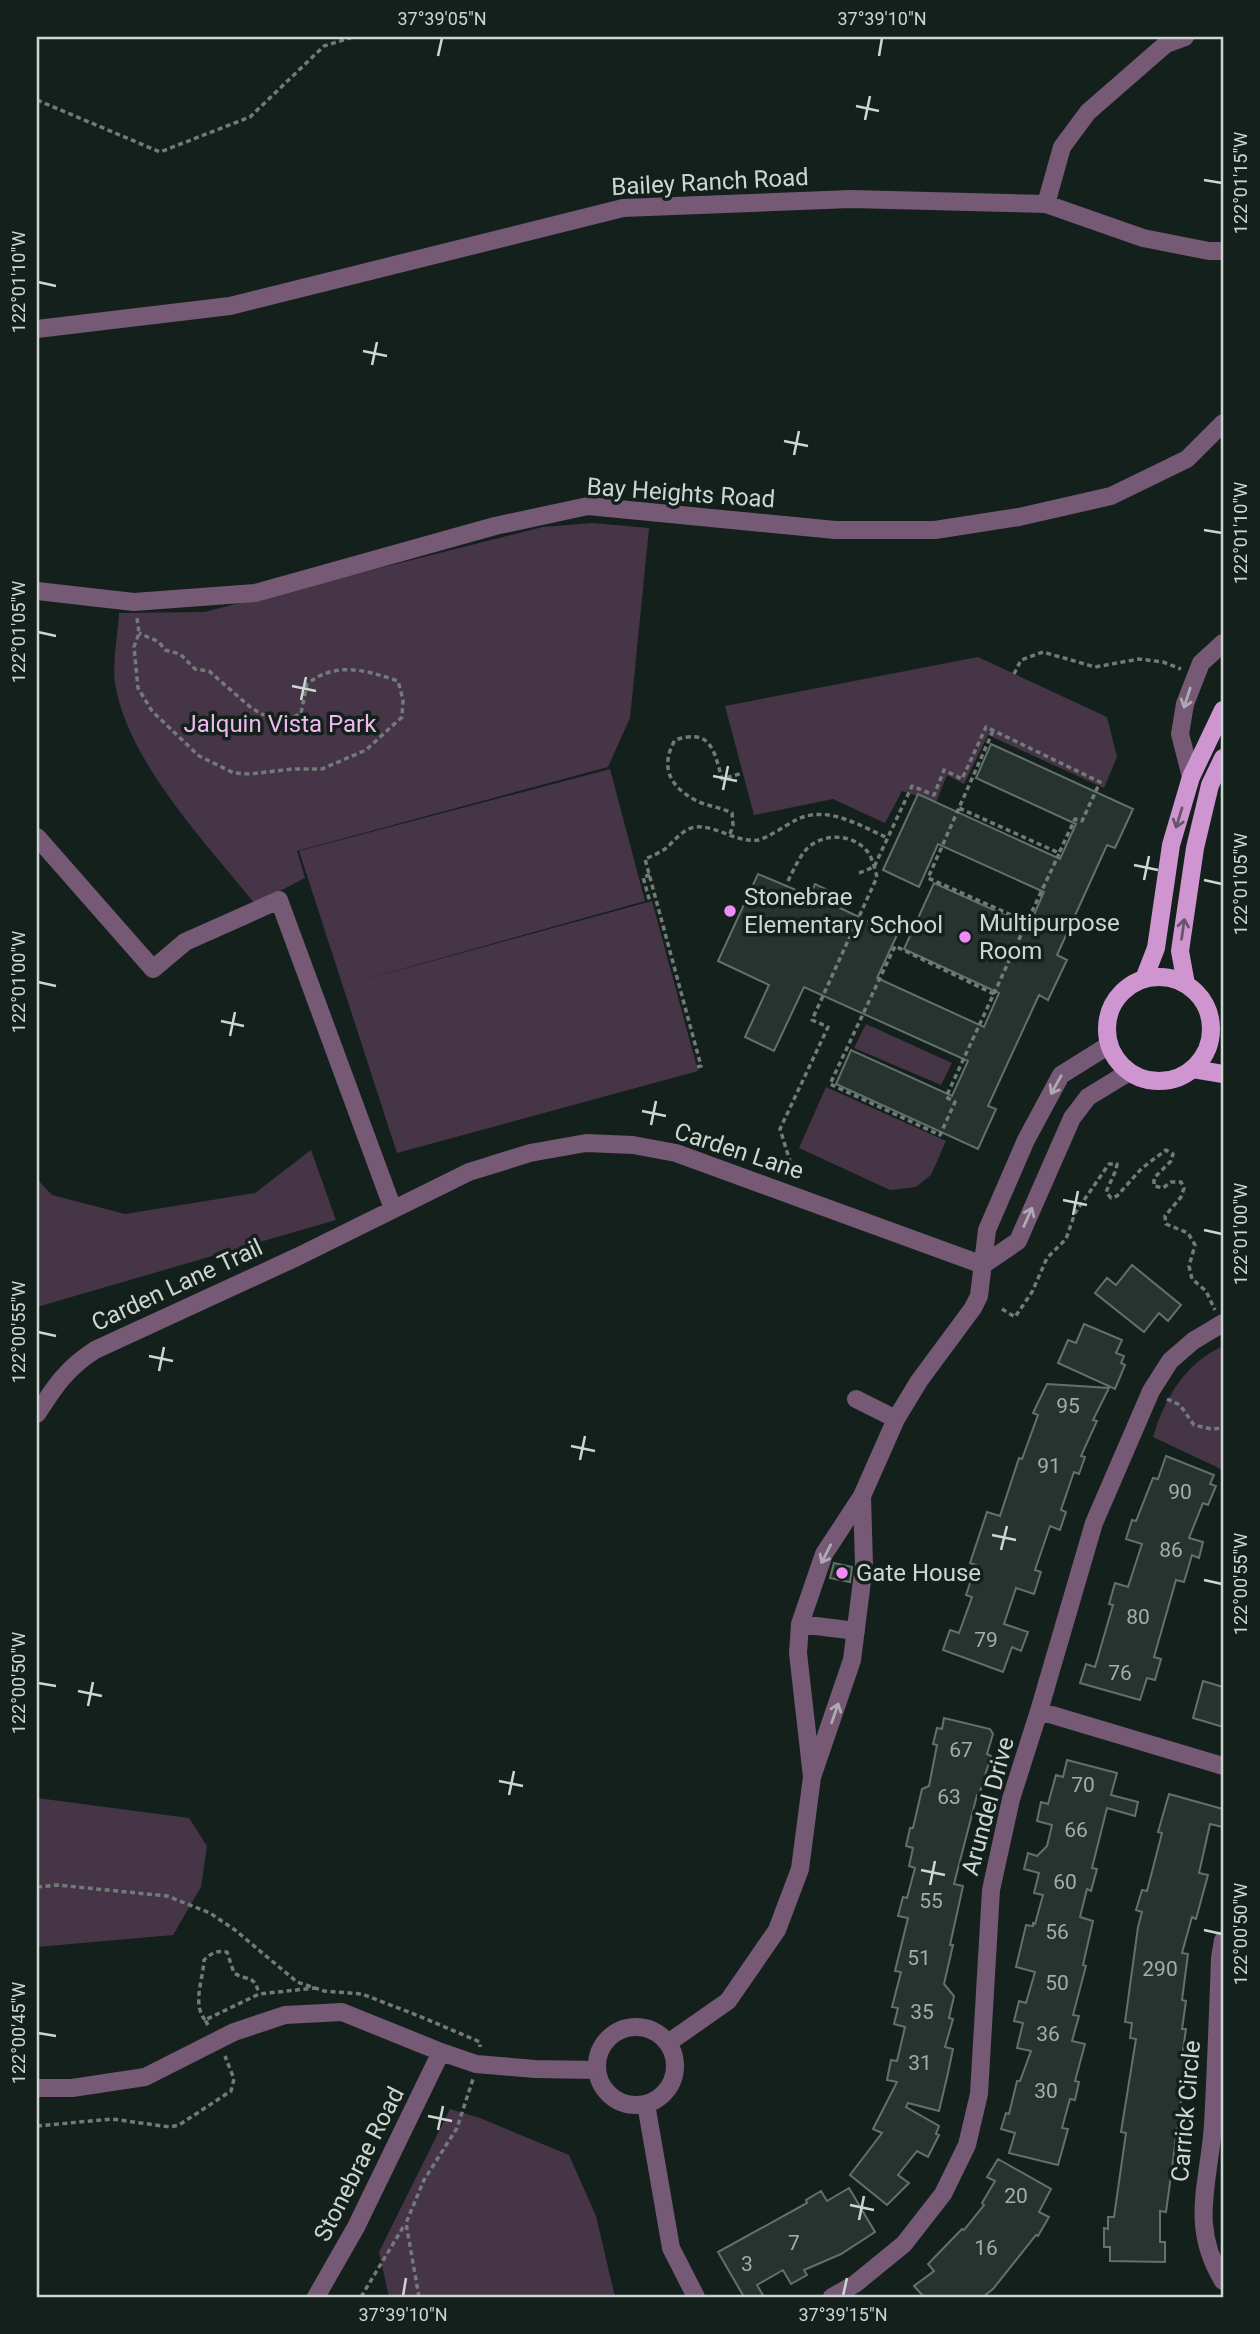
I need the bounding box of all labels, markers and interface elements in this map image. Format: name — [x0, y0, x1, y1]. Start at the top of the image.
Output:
text: 37°39'05"N — [397, 8, 487, 29]
text: 37°39'10"N — [837, 8, 927, 29]
text: 122°01'15"W — [1230, 132, 1251, 234]
street label: Bailey Ranch Road — [611, 163, 809, 201]
text: 122°01'10"W — [8, 231, 29, 333]
street label: Bay Heights Road — [586, 472, 776, 514]
text: 122°01'10"W — [1230, 482, 1251, 584]
text: 122°01'05"W — [8, 581, 29, 683]
one-way arrow — [1180, 687, 1193, 709]
park label: Jalquin Vista Park — [184, 710, 377, 738]
one-way arrow — [1171, 807, 1184, 829]
text: 122°01'05"W — [1230, 833, 1251, 935]
place label: Stonebrae Elementary School — [744, 883, 943, 939]
marker: Stonebrae Elementary School — [722, 903, 738, 919]
place label: Multipurpose Room — [979, 909, 1120, 965]
one-way arrow — [1177, 919, 1190, 941]
marker: Multipurpose Room — [957, 929, 973, 945]
text: 122°01'00"W — [8, 931, 29, 1033]
one-way arrow — [1049, 1074, 1062, 1095]
street label: Carden Lane — [671, 1117, 807, 1185]
text: 122°01'00"W — [1230, 1183, 1251, 1285]
one-way arrow — [1022, 1207, 1035, 1229]
street label: Carden Lane Trail — [87, 1233, 267, 1337]
text: 122°00'55"W — [8, 1281, 29, 1383]
house number: 95 — [1056, 1394, 1080, 1418]
house number: 91 — [1037, 1454, 1061, 1478]
house number: 90 — [1168, 1480, 1192, 1504]
text: 122°00'55"W — [1230, 1533, 1251, 1635]
house number: 86 — [1159, 1538, 1183, 1562]
one-way arrow — [818, 1543, 832, 1564]
place label: Gate House — [856, 1559, 981, 1587]
marker: Gate House — [834, 1565, 850, 1581]
house number: 80 — [1126, 1605, 1150, 1629]
house number: 79 — [974, 1628, 998, 1652]
text: 122°00'50"W — [8, 1632, 29, 1734]
house number: 76 — [1108, 1661, 1132, 1685]
one-way arrow — [829, 1702, 842, 1724]
street label: Arundel Drive — [956, 1734, 1020, 1878]
house number: 67 — [949, 1738, 973, 1762]
house number: 70 — [1071, 1773, 1095, 1797]
house number: 63 — [937, 1785, 961, 1809]
house number: 66 — [1064, 1818, 1088, 1842]
house number: 60 — [1053, 1870, 1077, 1894]
text: 122°00'50"W — [1230, 1883, 1251, 1985]
house number: 55 — [919, 1889, 943, 1913]
house number: 56 — [1045, 1920, 1069, 1944]
house number: 51 — [907, 1946, 931, 1970]
house number: 290 — [1142, 1957, 1178, 1981]
house number: 50 — [1045, 1971, 1069, 1995]
text: 122°00'45"W — [8, 1982, 29, 2084]
house number: 35 — [910, 2000, 934, 2024]
house number: 36 — [1036, 2022, 1060, 2046]
street label: Carrick Circle — [1166, 2039, 1206, 2183]
house number: 31 — [908, 2051, 932, 2075]
house number: 30 — [1034, 2079, 1058, 2103]
street label: Stonebrae Road — [308, 2082, 410, 2246]
house number: 20 — [1004, 2184, 1028, 2208]
house number: 7 — [788, 2231, 800, 2255]
house number: 16 — [974, 2236, 998, 2260]
house number: 3 — [741, 2252, 753, 2276]
text: 37°39'10"N — [358, 2304, 448, 2325]
text: 37°39'15"N — [798, 2304, 888, 2325]

